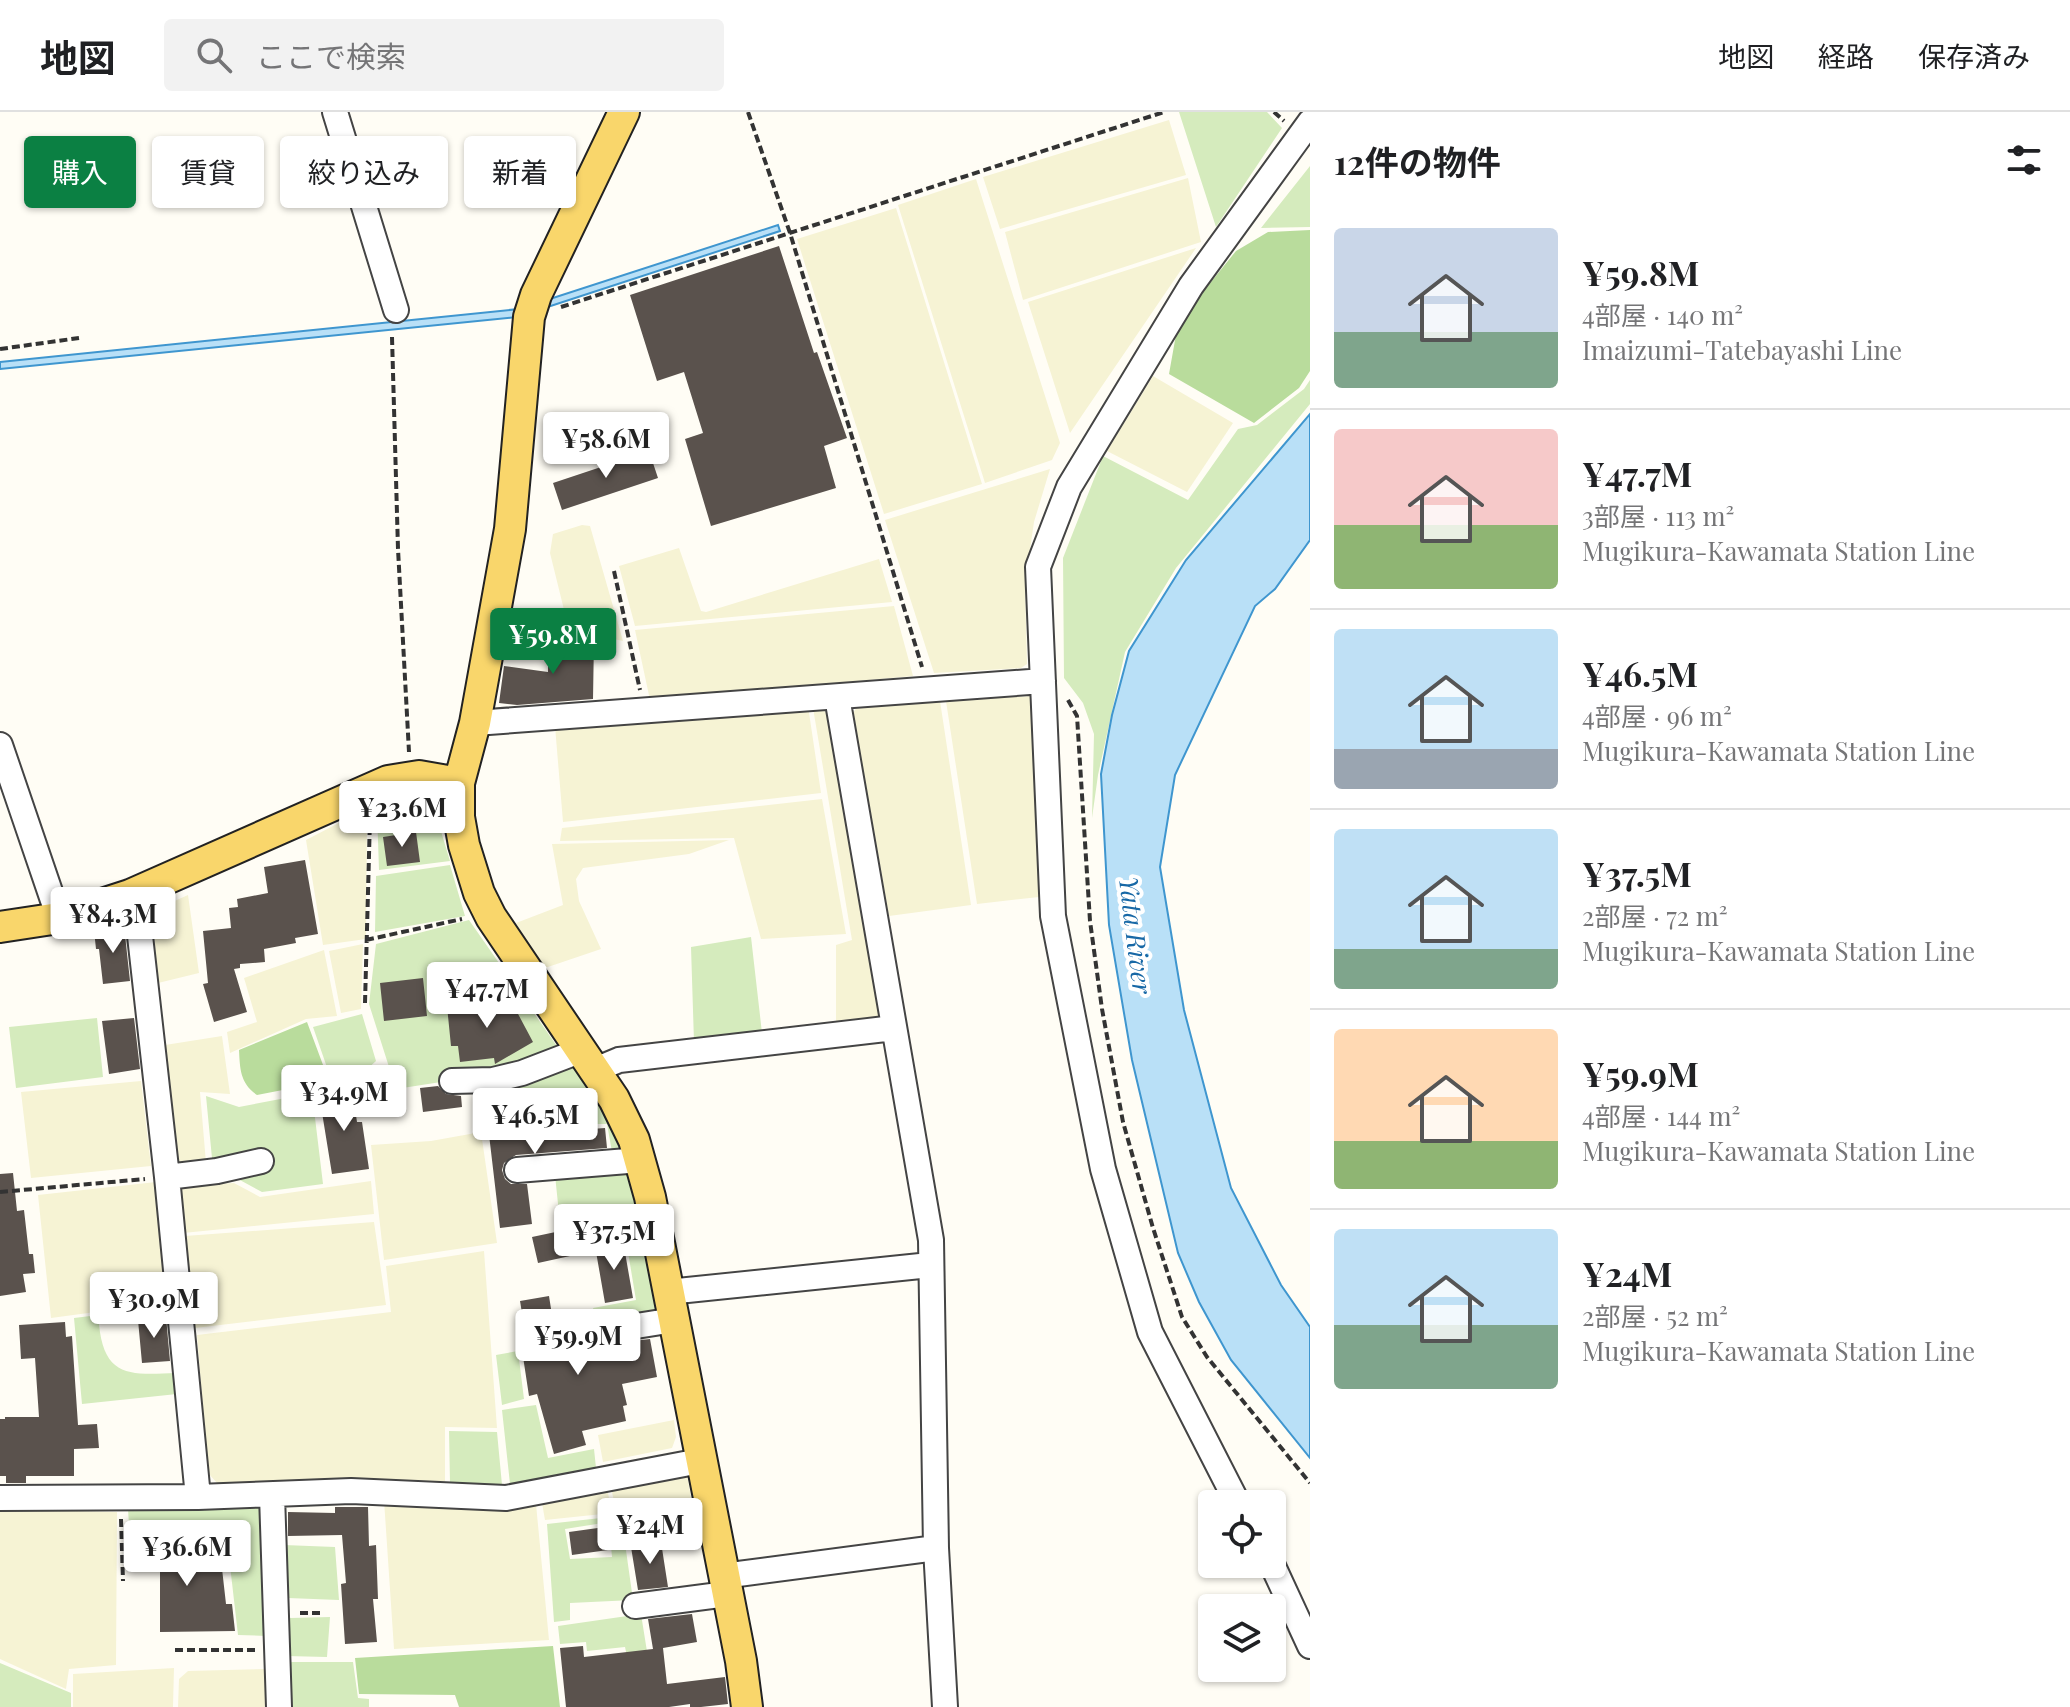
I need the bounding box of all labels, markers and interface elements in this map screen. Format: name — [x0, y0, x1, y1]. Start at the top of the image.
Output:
search box — [164, 19, 724, 91]
text: 地図 — [40, 31, 116, 82]
icon: search — [192, 33, 236, 77]
text: ここで検索 — [256, 36, 406, 76]
text: 地図 — [1718, 37, 1774, 74]
text: 経路 — [1818, 37, 1874, 74]
text: 保存済み — [1918, 37, 2030, 74]
chip: 購入 — [24, 136, 136, 208]
chip: 賃貸 — [152, 136, 264, 208]
chip: 絞り込み — [280, 136, 448, 208]
chip: 新着 — [464, 136, 576, 208]
text: 12件の物件 — [1334, 138, 1501, 184]
icon: filters — [2002, 138, 2046, 182]
text: ¥59.8M — [1582, 249, 1699, 295]
icon: home — [1398, 260, 1494, 356]
text: 4部屋 · 140 m² — [1582, 297, 1743, 332]
text: Imaizumi-Tatebayashi Line — [1582, 332, 1902, 367]
pin: ¥58.6M — [541, 412, 671, 480]
text: ¥58.6M — [561, 420, 651, 455]
text: ¥47.7M — [1582, 450, 1692, 496]
icon: home — [1398, 461, 1494, 557]
text: 3部屋 · 113 m² — [1582, 498, 1734, 533]
text: Mugikura-Kawamata Station Line — [1582, 533, 1975, 568]
pin: ¥59.8M — [488, 608, 618, 676]
text: ¥59.8M — [508, 616, 598, 651]
text: ¥46.5M — [1582, 650, 1698, 696]
icon: home — [1398, 661, 1494, 757]
text: 4部屋 · 96 m² — [1582, 698, 1732, 733]
text: Mugikura-Kawamata Station Line — [1582, 733, 1975, 768]
pin: ¥23.6M — [337, 781, 467, 849]
text: ¥23.6M — [357, 789, 447, 824]
text: ¥37.5M — [1582, 850, 1692, 896]
icon: home — [1398, 861, 1494, 957]
water label: Yata River — [1112, 874, 1161, 997]
pin: ¥84.3M — [48, 887, 178, 955]
text: ¥84.3M — [69, 895, 157, 930]
text: 2部屋 · 72 m² — [1582, 898, 1728, 933]
text: Mugikura-Kawamata Station Line — [1582, 933, 1975, 968]
pin: ¥47.7M — [422, 962, 552, 1030]
text: ¥47.7M — [445, 970, 529, 1005]
text: ¥59.9M — [1582, 1050, 1699, 1096]
icon: home — [1398, 1061, 1494, 1157]
pin: ¥34.9M — [279, 1065, 409, 1133]
text: ¥34.9M — [299, 1073, 389, 1108]
pin: ¥46.5M — [470, 1088, 600, 1156]
text: ¥46.5M — [491, 1096, 579, 1131]
text: 4部屋 · 144 m² — [1582, 1098, 1740, 1133]
text: Mugikura-Kawamata Station Line — [1582, 1133, 1975, 1168]
pin: ¥37.5M — [549, 1204, 679, 1272]
text: ¥37.5M — [572, 1212, 656, 1247]
text: ¥24M — [1582, 1250, 1672, 1296]
icon: home — [1398, 1261, 1494, 1357]
pin: ¥30.9M — [89, 1272, 219, 1340]
text: ¥30.9M — [108, 1280, 200, 1315]
text: 2部屋 · 52 m² — [1582, 1298, 1728, 1333]
pin: ¥59.9M — [513, 1309, 643, 1377]
text: ¥59.9M — [533, 1317, 623, 1352]
text: Mugikura-Kawamata Station Line — [1582, 1333, 1975, 1368]
map controls — [1198, 1490, 1286, 1682]
button: locate — [1198, 1490, 1286, 1578]
pin: ¥24M — [603, 1498, 697, 1566]
text: ¥24M — [615, 1506, 685, 1541]
pin: ¥36.6M — [122, 1520, 252, 1588]
text: ¥36.6M — [142, 1528, 232, 1563]
button: layers — [1198, 1594, 1286, 1682]

